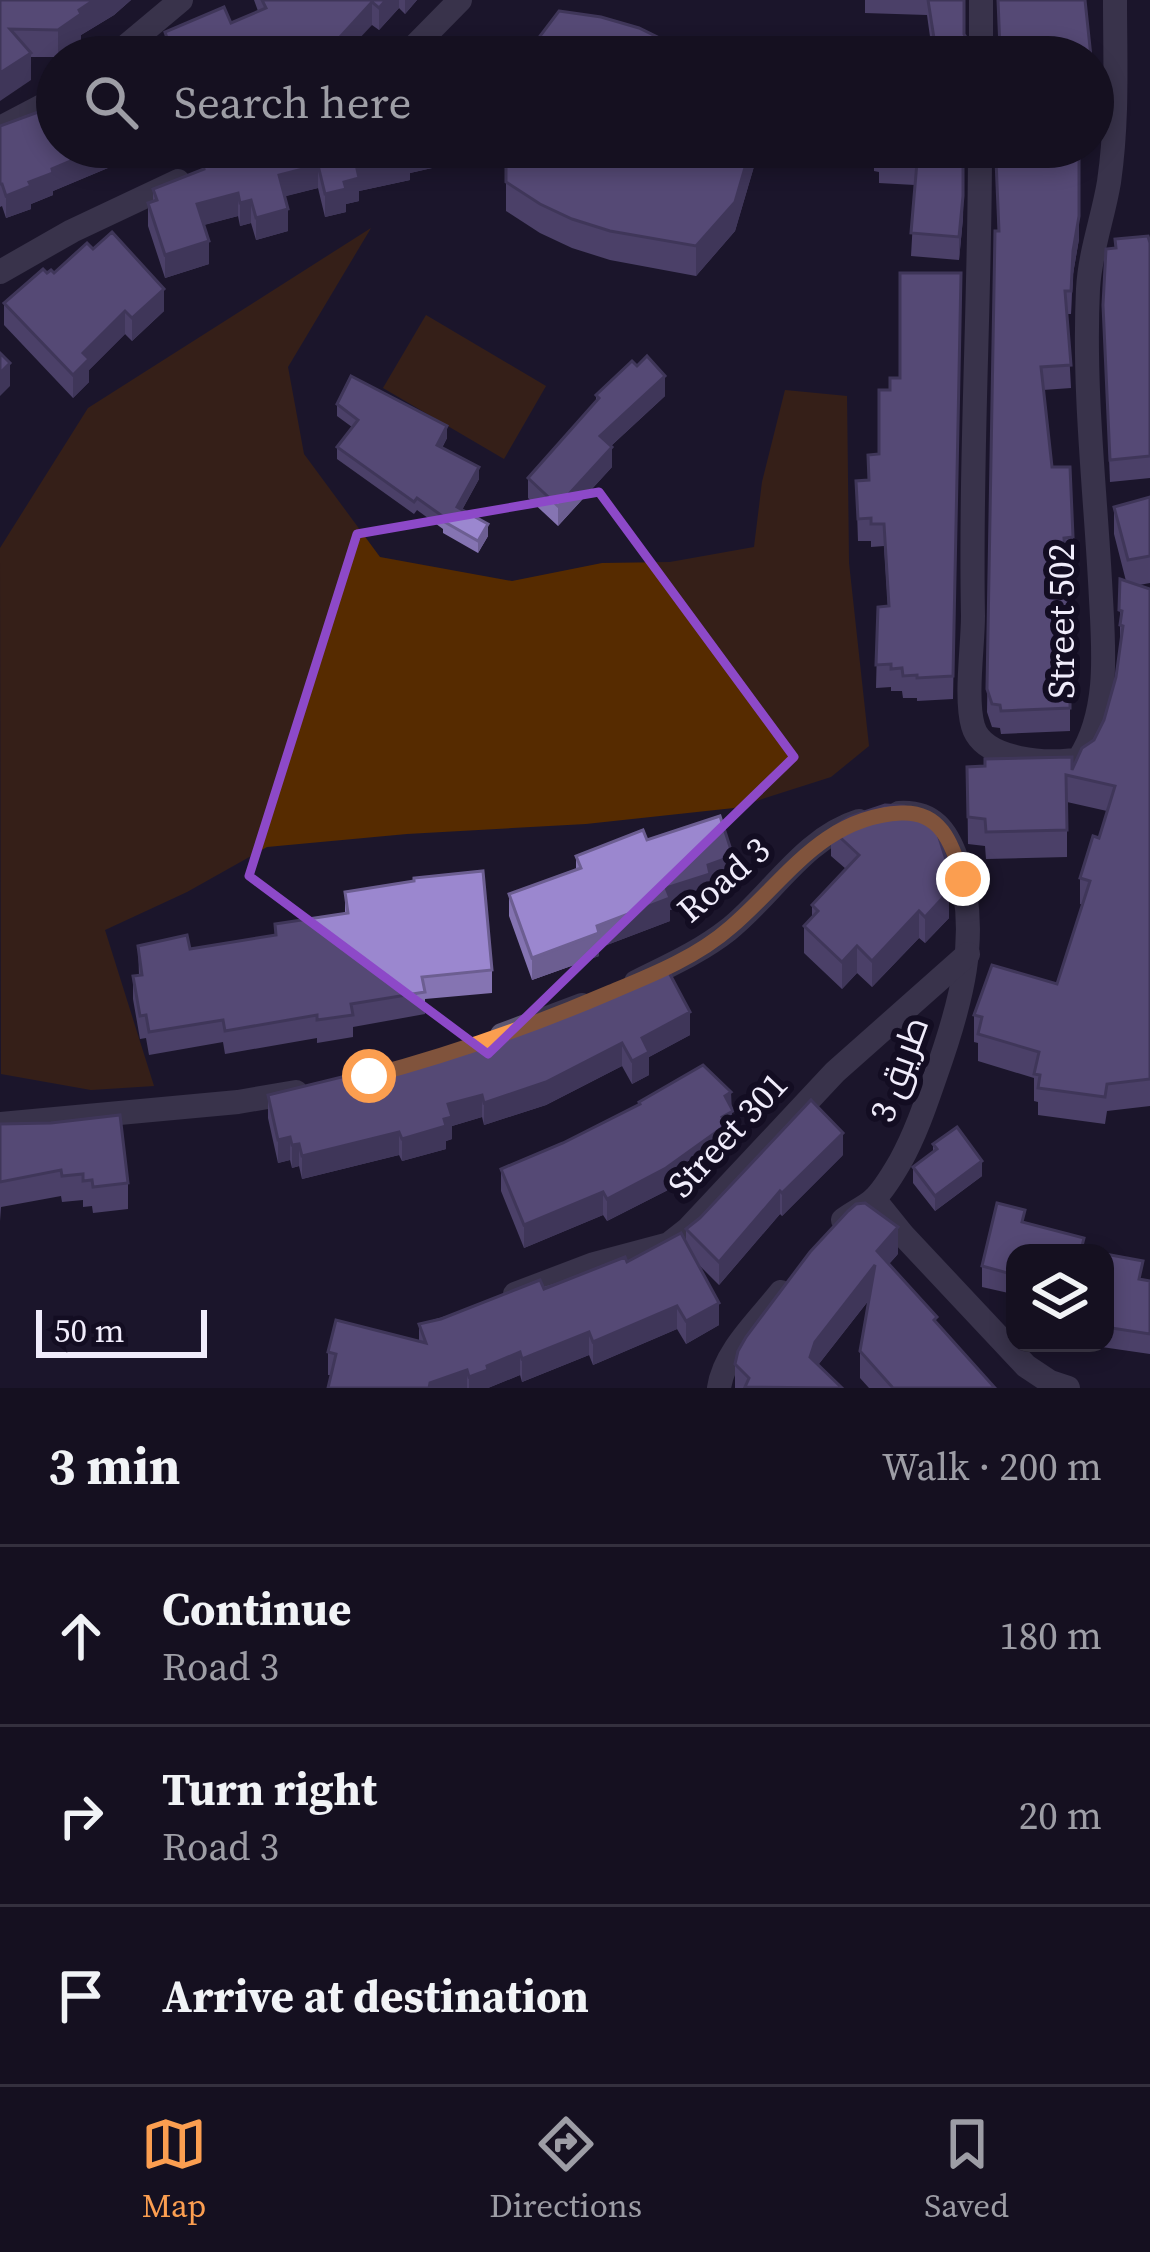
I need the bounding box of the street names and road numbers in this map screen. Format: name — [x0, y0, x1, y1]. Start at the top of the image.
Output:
street label: Street 502 — [1037, 543, 1086, 699]
street label: Road 3 — [667, 825, 780, 933]
street label: طريق 3 — [857, 1010, 940, 1129]
street label: Street 301 — [656, 1061, 798, 1208]

